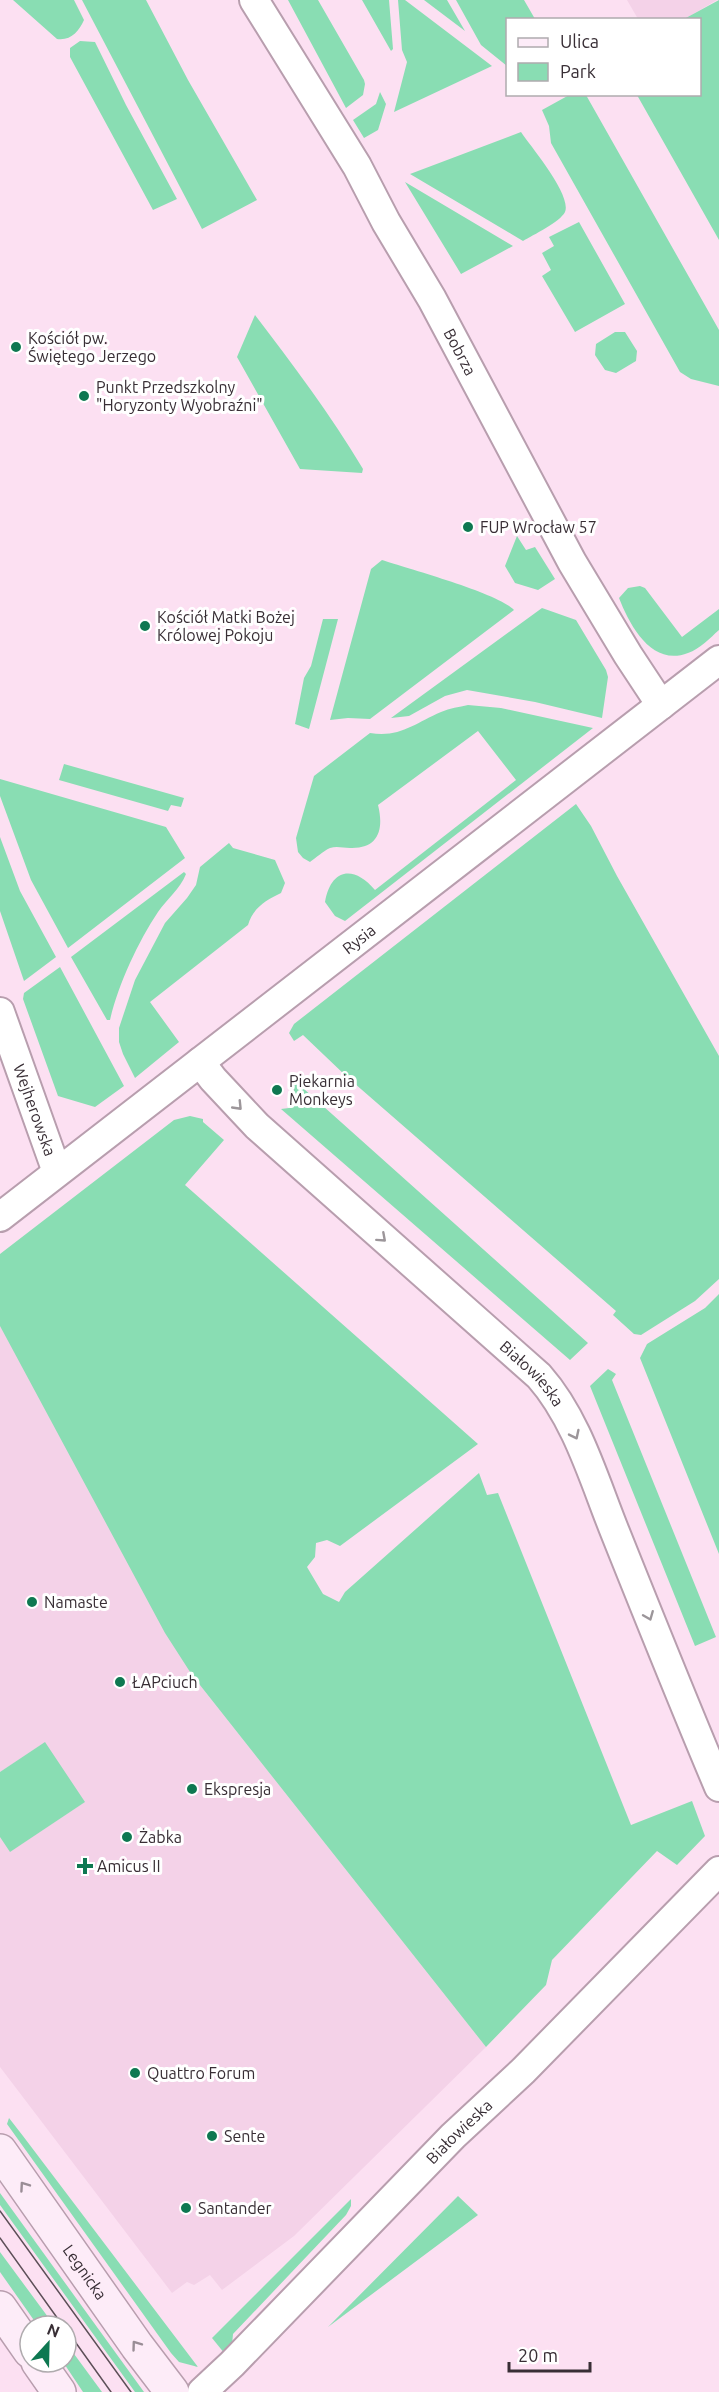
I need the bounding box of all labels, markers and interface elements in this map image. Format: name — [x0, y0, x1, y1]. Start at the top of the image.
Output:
legend — [506, 18, 701, 96]
text: Ulica — [560, 31, 599, 51]
text: Park — [560, 61, 596, 81]
street label: Bobrza — [440, 325, 480, 378]
place label: Kościół pw. Świętego Jerzego — [28, 329, 156, 365]
marker: Kościół pw. Świętego Jerzego — [9, 340, 23, 354]
place label: Punkt Przedszkolny "Horyzonty Wyobraźni" — [96, 378, 263, 414]
marker: Punkt Przedszkolny "Horyzonty Wyobraźni" — [77, 389, 91, 403]
place label: FUP Wrocław 57 — [480, 518, 597, 536]
marker: FUP Wrocław 57 — [461, 520, 475, 534]
place label: Kościół Matki Bożej Królowej Pokoju — [157, 608, 295, 644]
marker: Kościół Matki Bożej Królowej Pokoju — [138, 619, 152, 633]
street label: Rysia — [339, 921, 379, 957]
street label: Wejherowska — [10, 1062, 60, 1158]
place label: Piekarnia Monkeys — [289, 1072, 355, 1108]
marker: Piekarnia Monkeys — [270, 1083, 284, 1097]
one-way arrow — [231, 1098, 242, 1109]
one-way arrow — [375, 1231, 386, 1242]
street label: Białowieska — [496, 1337, 568, 1409]
one-way arrow — [568, 1429, 579, 1440]
place label: Namaste — [44, 1593, 108, 1611]
marker: Namaste — [25, 1595, 39, 1609]
one-way arrow — [642, 1609, 654, 1620]
place label: ŁAPciuch — [132, 1673, 198, 1691]
marker: ŁAPciuch — [113, 1675, 127, 1689]
place label: Ekspresja — [204, 1780, 271, 1798]
marker: Ekspresja — [185, 1782, 199, 1796]
place label: Żabka — [139, 1828, 182, 1846]
marker: Żabka — [120, 1830, 134, 1844]
place label: Amicus II — [97, 1857, 160, 1875]
marker: Amicus II — [78, 1859, 92, 1873]
place label: Quattro Forum — [147, 2064, 255, 2082]
marker: Quattro Forum — [128, 2066, 142, 2080]
street label: Białowieska — [422, 2096, 495, 2167]
place label: Sente — [224, 2127, 265, 2145]
marker: Sente — [205, 2129, 219, 2143]
one-way arrow — [20, 2181, 31, 2192]
place label: Santander — [198, 2199, 272, 2217]
marker: Santander — [179, 2201, 193, 2215]
street label: Legnicka — [60, 2241, 111, 2303]
north arrow — [18, 2314, 78, 2374]
text: N — [45, 2320, 63, 2341]
scale bar — [509, 2335, 590, 2373]
one-way arrow — [133, 2341, 144, 2352]
text: 20 m — [518, 2345, 558, 2365]

